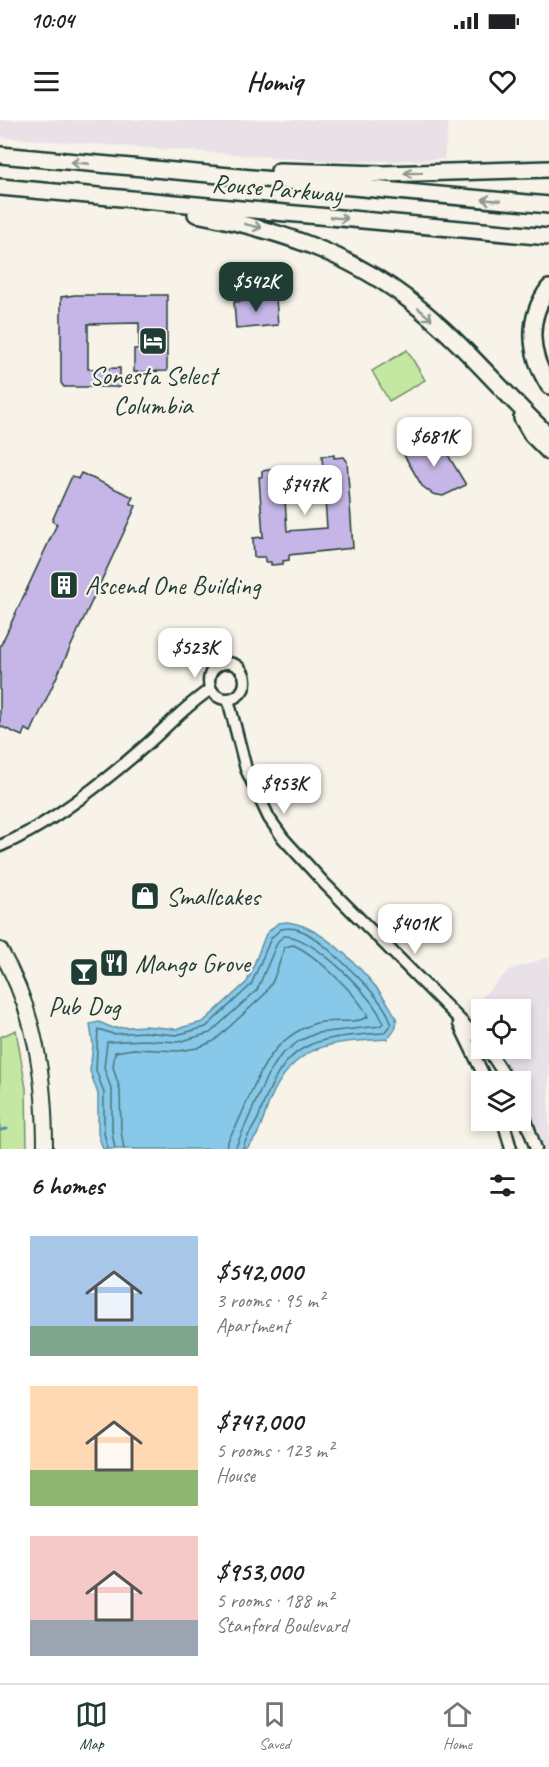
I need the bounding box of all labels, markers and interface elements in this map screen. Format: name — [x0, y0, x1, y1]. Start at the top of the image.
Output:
text: 10:04 — [30, 7, 74, 35]
text: Homiq — [246, 64, 303, 98]
icon: menu — [30, 65, 63, 98]
icon: heart — [486, 65, 519, 98]
one-way arrow — [70, 157, 90, 168]
street label: Rouse Parkway — [211, 166, 345, 211]
one-way arrow — [403, 167, 423, 179]
one-way arrow — [481, 194, 501, 205]
one-way arrow — [329, 213, 349, 224]
one-way arrow — [244, 220, 263, 232]
pin: $542K — [214, 262, 298, 313]
text: $542K — [233, 269, 279, 294]
one-way arrow — [417, 307, 432, 321]
hotel icon: Sonesta Select Columbia — [137, 325, 169, 357]
place label: Sonesta Select Columbia — [89, 359, 220, 422]
pin: $681K — [392, 417, 476, 468]
text: $681K — [411, 424, 457, 449]
pin: $747K — [263, 465, 347, 516]
text: $747K — [282, 472, 328, 497]
building icon: Ascend One Building — [48, 569, 80, 601]
place label: Ascend One Building — [85, 569, 262, 602]
pin: $523K — [153, 628, 237, 679]
text: $523K — [172, 635, 218, 660]
pin: $953K — [242, 764, 326, 815]
text: $953K — [261, 771, 307, 796]
shop icon: Smallcakes — [129, 880, 161, 912]
place label: Smallcakes — [166, 880, 262, 913]
pin: $401K — [373, 904, 457, 955]
text: $401K — [392, 911, 438, 936]
restaurant icon: Mango Grove — [98, 947, 130, 979]
place label: Mango Grove — [135, 947, 253, 980]
bar icon: Pub Dog — [68, 956, 100, 988]
place label: Pub Dog — [48, 990, 122, 1023]
map controls — [471, 999, 531, 1131]
button: locate — [471, 999, 531, 1059]
button: layers — [471, 1071, 531, 1131]
text: 6 homes — [30, 1169, 104, 1202]
icon: filters — [486, 1169, 519, 1202]
text: $542,000 — [216, 1255, 303, 1288]
icon: home — [78, 1260, 150, 1332]
text: 3 rooms · 95 m² — [216, 1288, 324, 1313]
text: Apartment — [216, 1313, 289, 1338]
text: $747,000 — [216, 1405, 303, 1438]
icon: home — [78, 1410, 150, 1482]
text: 5 rooms · 123 m² — [216, 1438, 333, 1463]
text: House — [216, 1463, 255, 1488]
text: $953,000 — [216, 1555, 302, 1588]
icon: home — [78, 1560, 150, 1632]
text: 5 rooms · 188 m² — [216, 1588, 333, 1613]
text: Stanford Boulevard — [216, 1613, 348, 1638]
tab: Map — [75, 1698, 108, 1754]
tab: Saved — [258, 1698, 291, 1754]
tab: Home — [441, 1698, 474, 1754]

